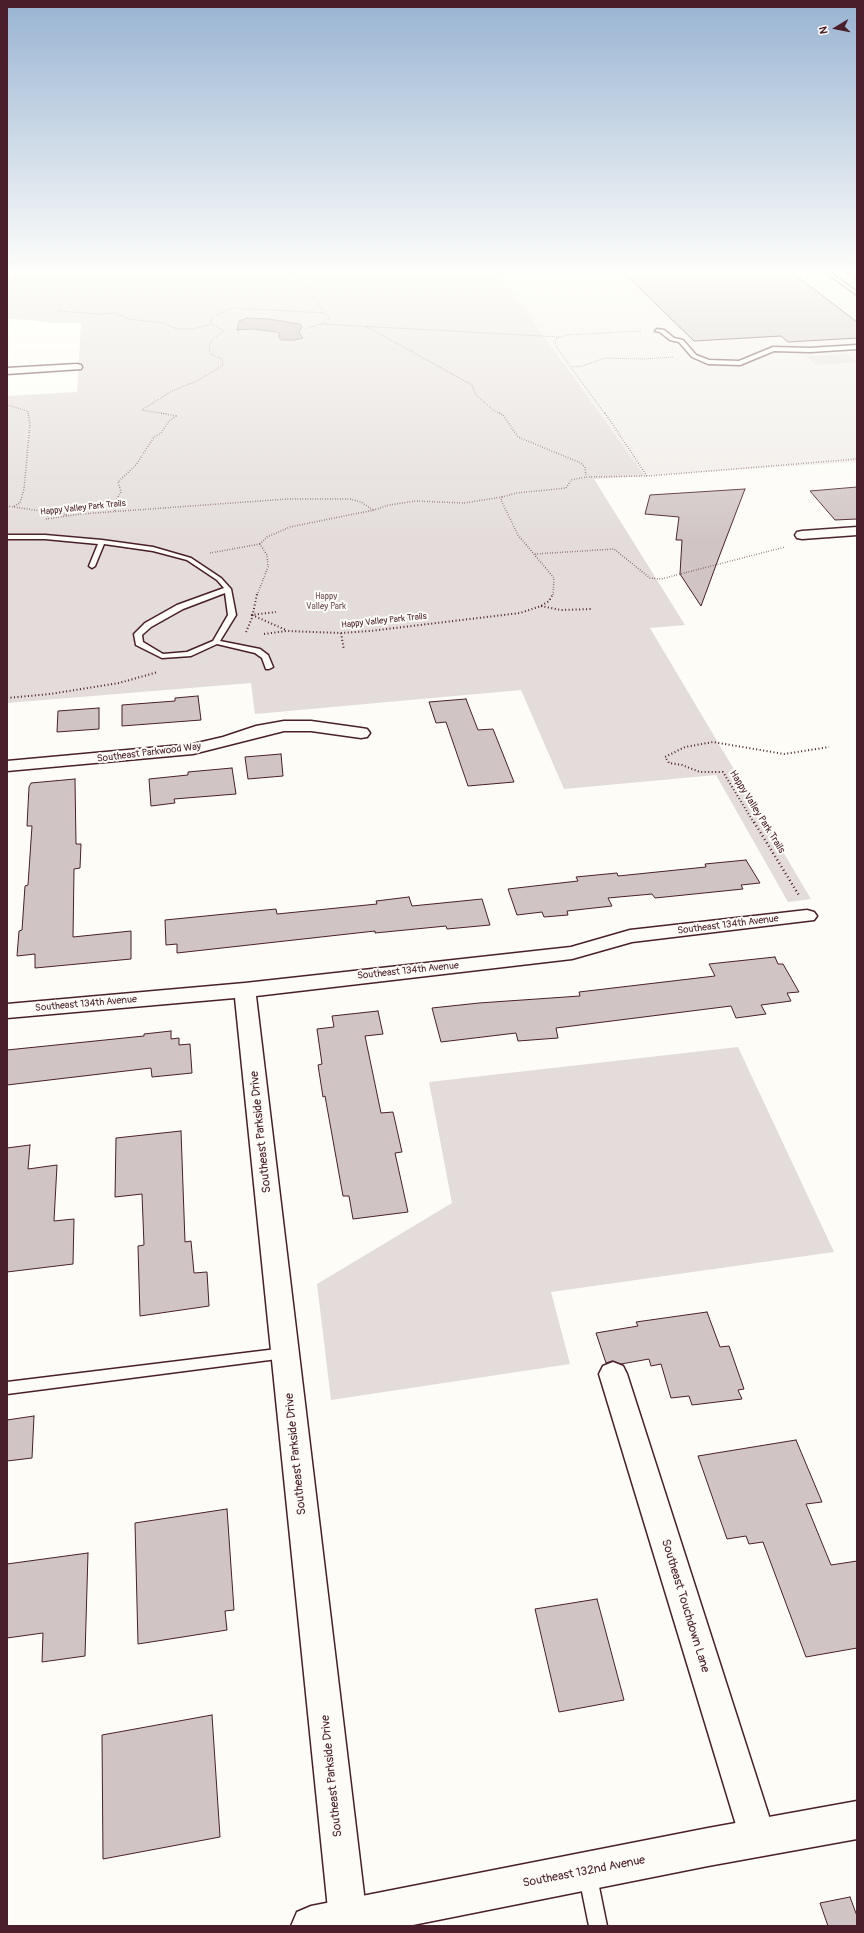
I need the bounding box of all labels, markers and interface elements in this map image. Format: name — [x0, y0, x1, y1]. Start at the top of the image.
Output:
north arrow — [816, 8, 856, 48]
text: N — [817, 25, 831, 35]
street label: Happy Valley Park Trails — [40, 498, 126, 518]
park label: Happy Valley Park — [306, 592, 346, 613]
street label: Happy Valley Park Trails — [341, 611, 427, 631]
street label: Southeast Parkwood Way — [96, 741, 202, 765]
street label: Happy Valley Park Trails — [727, 768, 787, 856]
street label: Southeast 134th Avenue — [677, 913, 779, 937]
street label: Southeast 134th Avenue — [357, 960, 459, 982]
street label: Southeast 134th Avenue — [35, 994, 137, 1014]
street label: Southeast Parkside Drive — [247, 1070, 275, 1194]
street label: Southeast Parkside Drive — [282, 1392, 310, 1516]
street label: Southeast Touchdown Lane — [658, 1538, 712, 1674]
street label: Southeast Parkside Drive — [318, 1714, 346, 1838]
street label: Southeast 132nd Avenue — [522, 1853, 646, 1891]

